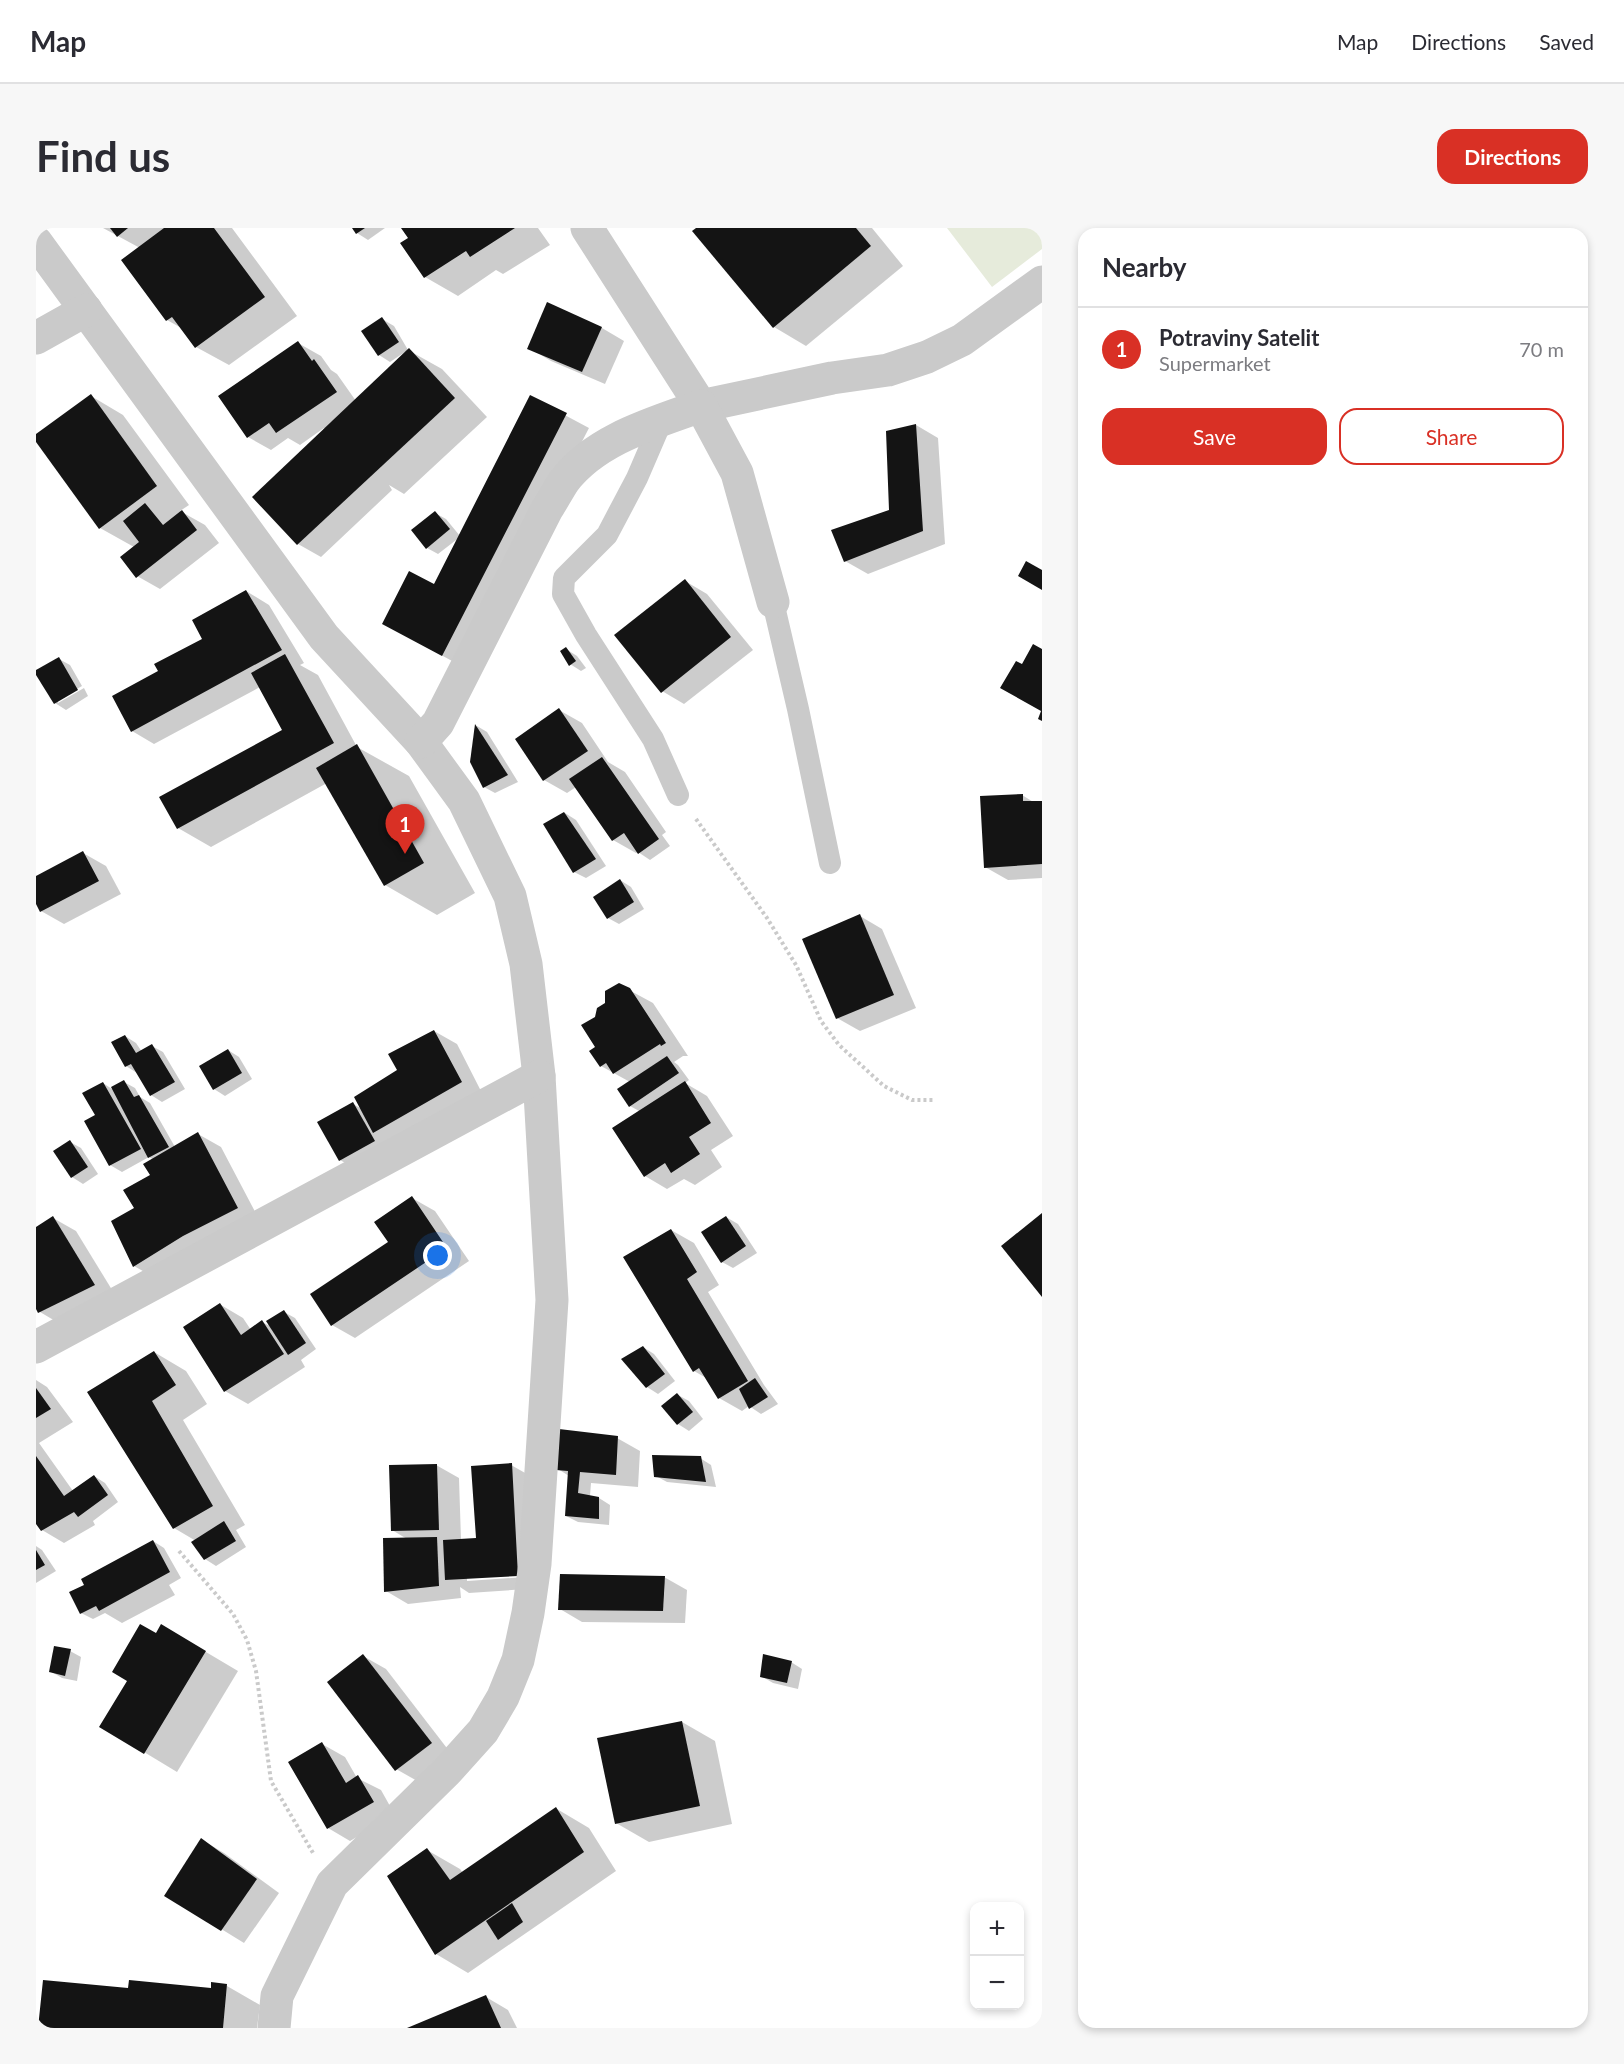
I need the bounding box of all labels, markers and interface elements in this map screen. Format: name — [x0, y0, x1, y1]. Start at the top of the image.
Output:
text: Map — [30, 24, 86, 58]
text: Map — [1337, 29, 1378, 54]
text: Directions — [1411, 29, 1506, 54]
text: Saved — [1539, 29, 1594, 54]
button: Directions — [1437, 129, 1588, 184]
text: Find us — [36, 131, 170, 181]
text: Nearby — [1102, 251, 1187, 283]
text: Potraviny Satelit — [1159, 324, 1319, 351]
text: 1 — [1116, 337, 1127, 361]
text: 70 m — [1519, 337, 1564, 361]
text: Supermarket — [1159, 351, 1271, 375]
button: Save — [1102, 408, 1327, 465]
button: Share — [1339, 408, 1564, 465]
pin: 1 — [386, 804, 424, 854]
your location — [423, 1241, 452, 1270]
map controls — [970, 1902, 1024, 2010]
button: + — [970, 1902, 1024, 1956]
button: − — [970, 1956, 1024, 2010]

